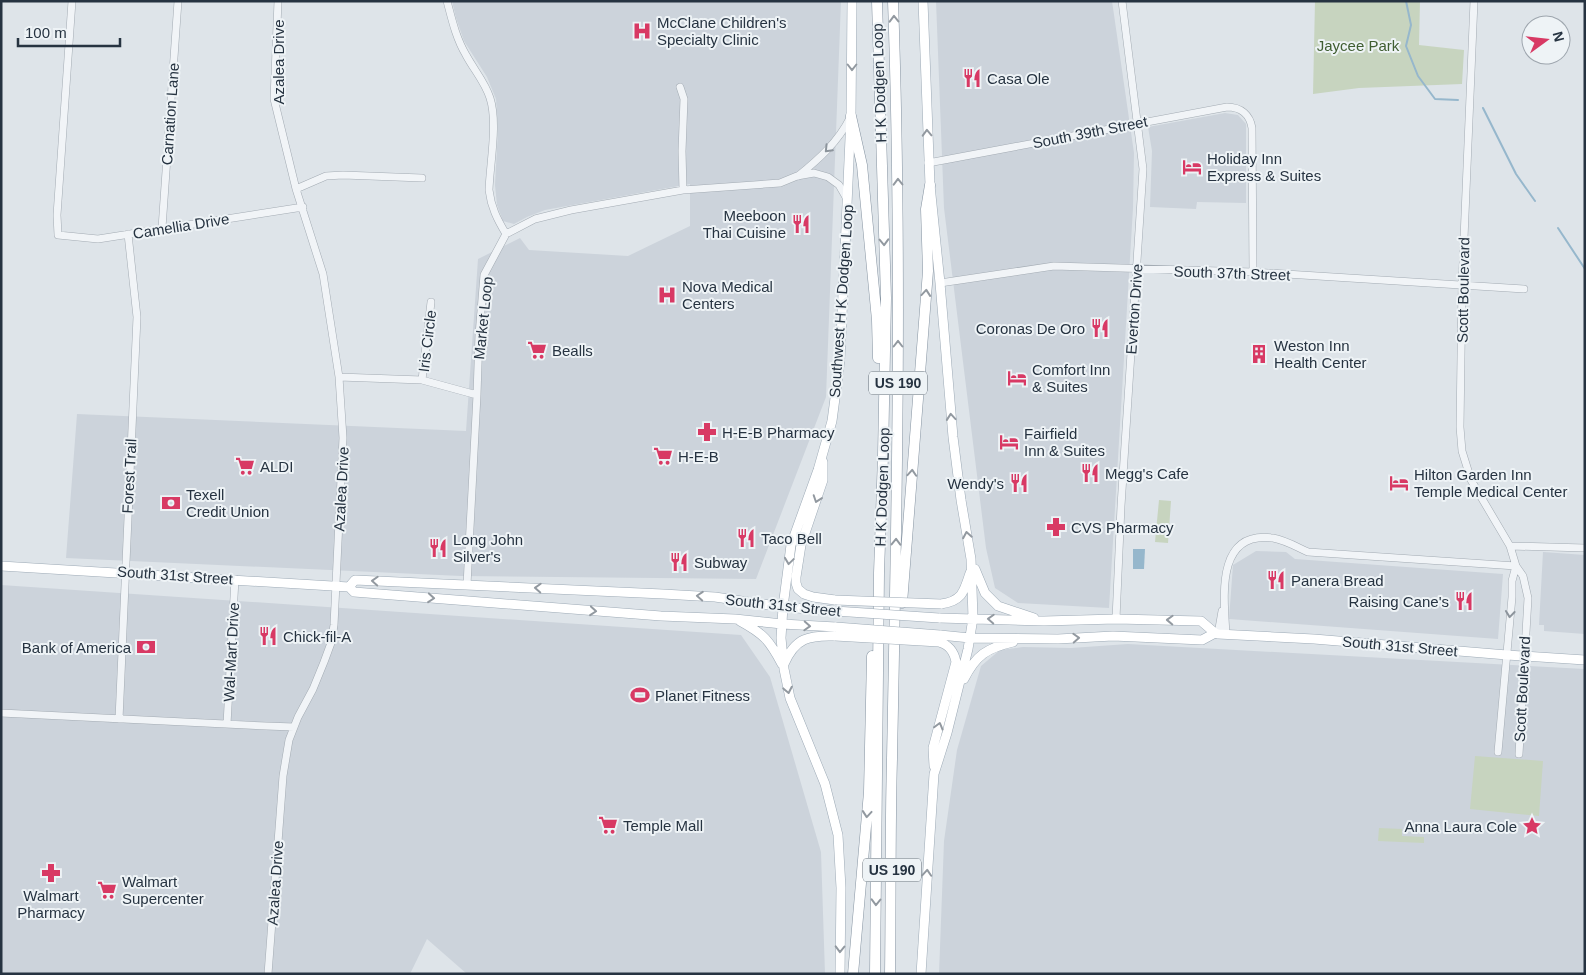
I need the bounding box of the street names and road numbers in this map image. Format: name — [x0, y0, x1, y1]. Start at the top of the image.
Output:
street label: Azalea Drive — [270, 19, 287, 105]
street label: H K Dodgen Loop — [868, 23, 890, 143]
street label: Carnation Lane — [158, 62, 182, 166]
street label: South 39th Street — [1031, 112, 1150, 151]
street label: Southwest H K Dodgen Loop — [826, 204, 856, 398]
street label: Camellia Drive — [132, 210, 230, 242]
street label: Scott Boulevard — [1454, 237, 1472, 343]
street label: South 37th Street — [1173, 262, 1291, 284]
street label: Everton Drive — [1122, 263, 1146, 355]
street label: Market Loop — [470, 276, 496, 360]
street label: Iris Circle — [415, 309, 439, 373]
road number: US 190 — [869, 372, 927, 394]
street label: H K Dodgen Loop — [871, 427, 893, 547]
street label: Forest Trail — [119, 438, 139, 514]
street label: Azalea Drive — [330, 446, 352, 532]
street label: South 31st Street — [117, 562, 234, 588]
street label: South 31st Street — [724, 590, 842, 620]
street label: Wal-Mart Drive — [220, 602, 242, 702]
street label: South 31st Street — [1342, 632, 1459, 660]
street label: Scott Boulevard — [1511, 636, 1533, 742]
street label: Azalea Drive — [264, 840, 286, 926]
road number: US 190 — [863, 858, 921, 882]

